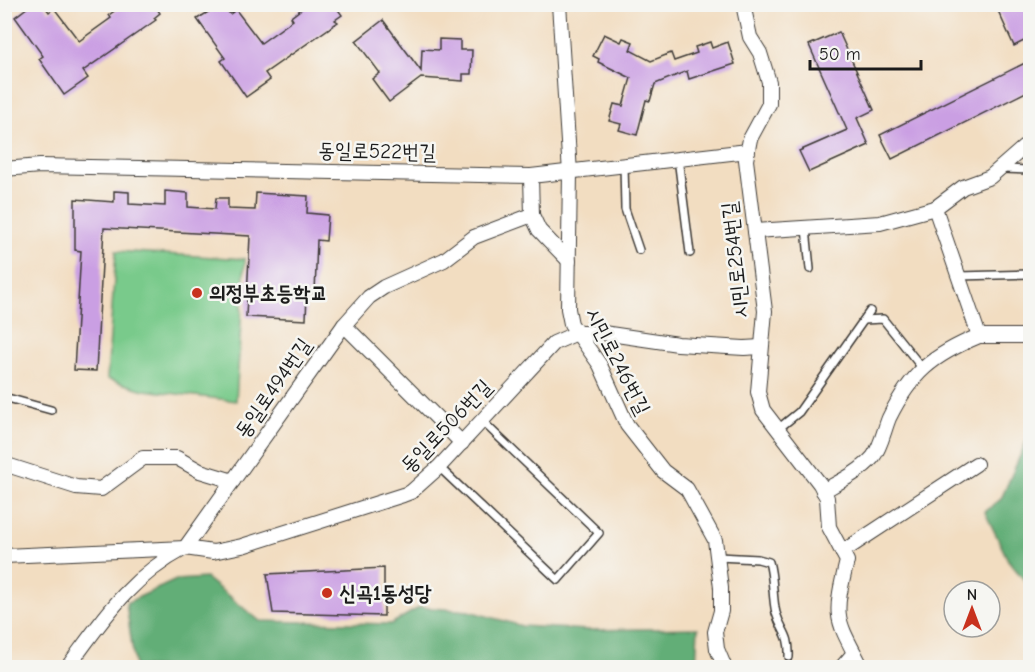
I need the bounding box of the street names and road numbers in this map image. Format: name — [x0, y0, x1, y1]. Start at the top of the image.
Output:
street label: 동일로522번길 — [318, 138, 436, 164]
street label: 시민로254번길 — [717, 200, 753, 319]
street label: 시민로246번길 — [581, 303, 655, 419]
street label: 동일로494번길 — [230, 334, 316, 442]
street label: 동일로506번길 — [396, 374, 496, 478]

